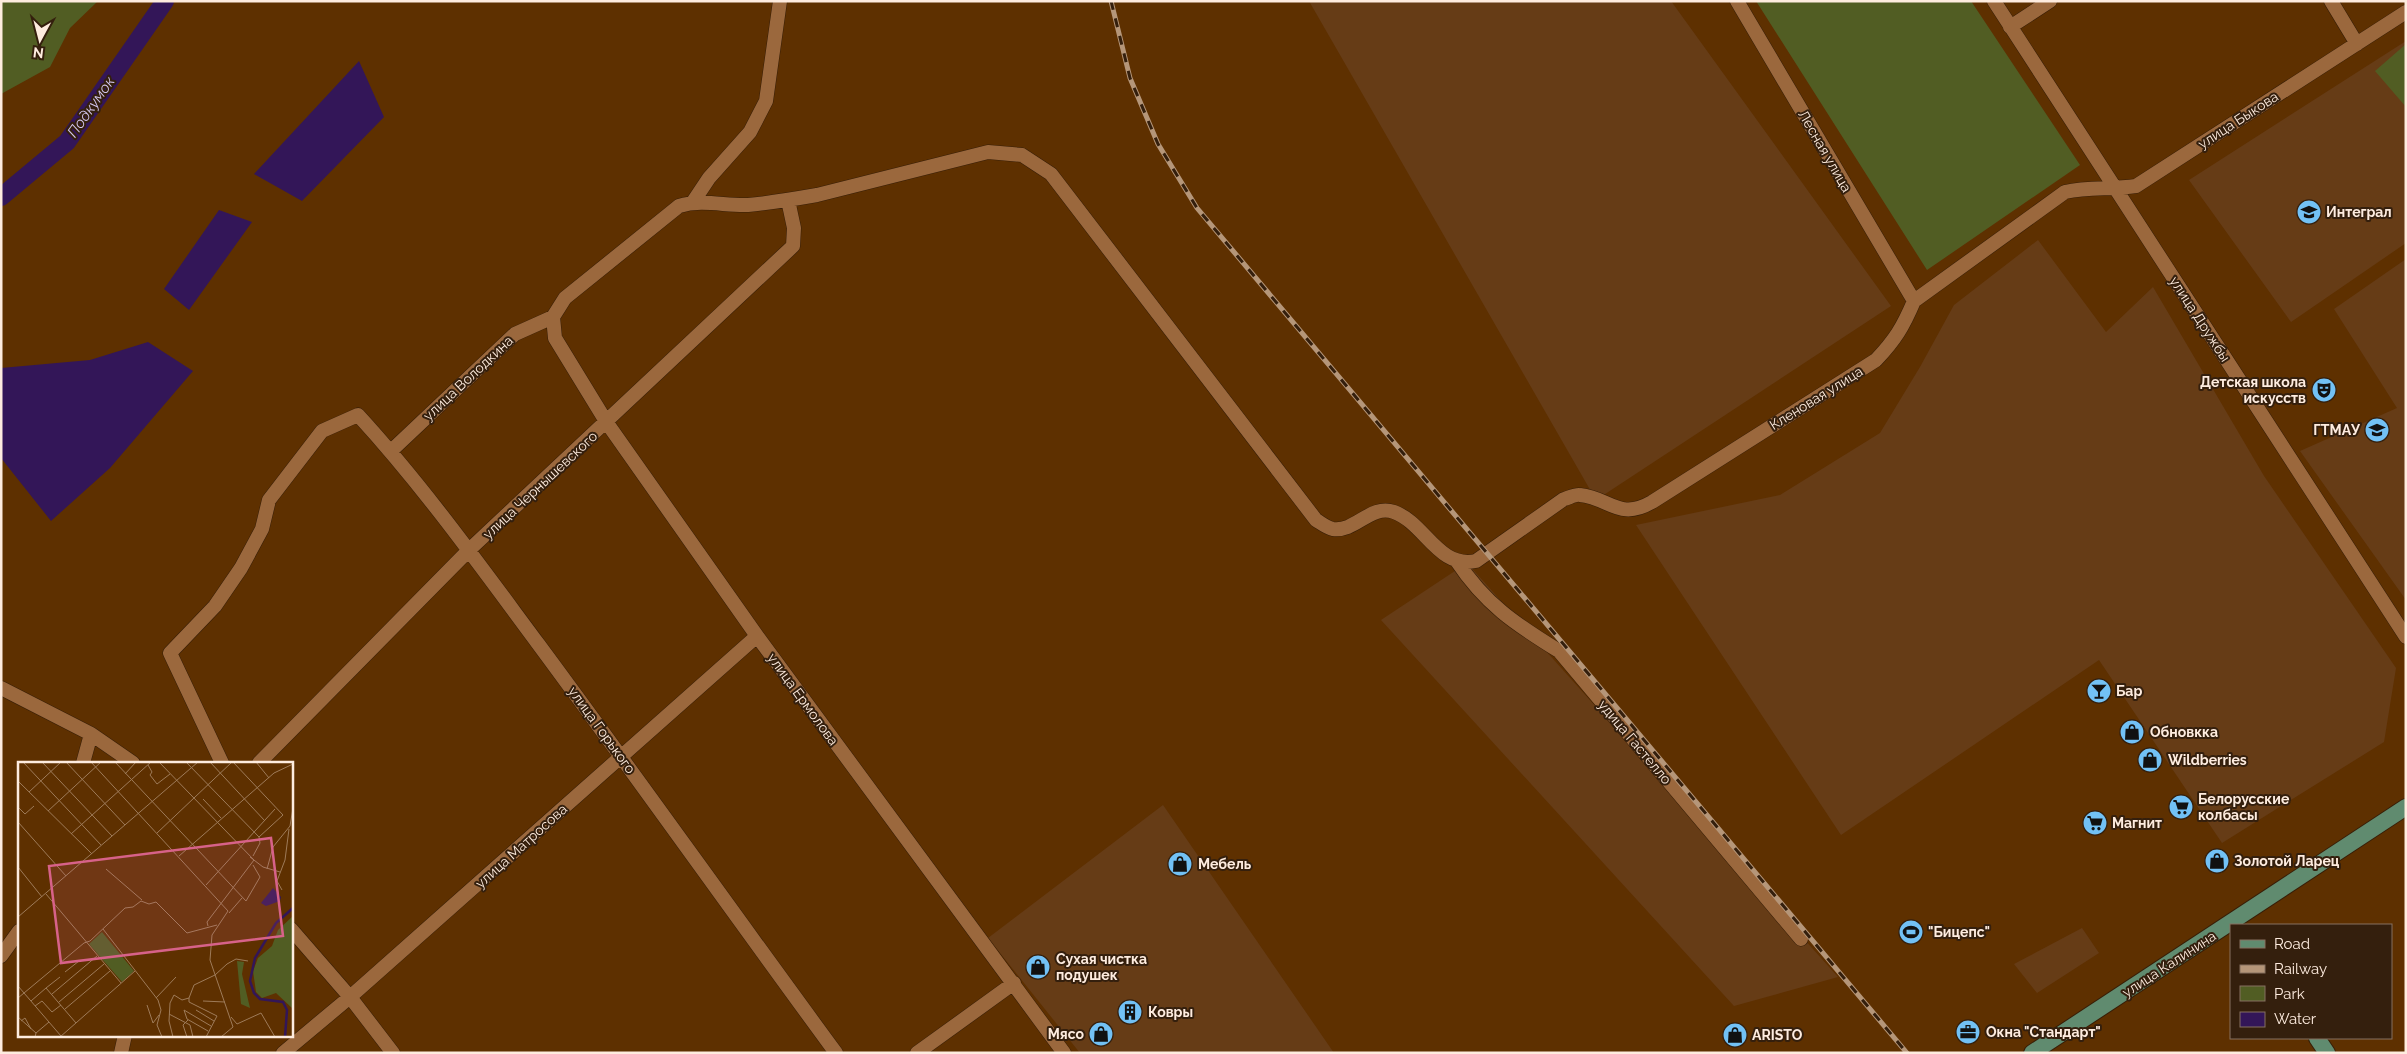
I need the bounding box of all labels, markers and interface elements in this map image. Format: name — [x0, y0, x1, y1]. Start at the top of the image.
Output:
north arrow — [15, 15, 65, 65]
text: N — [32, 44, 45, 61]
water label: Подкумок — [64, 73, 119, 141]
street label: улица Быкова — [2195, 88, 2281, 152]
street label: Лесная улица — [1795, 107, 1855, 195]
school or university icon: Интеграл — [2296, 199, 2322, 225]
place label: Интеграл — [2326, 204, 2392, 220]
street label: улица Дружбы — [2166, 273, 2234, 365]
street label: улица Володкина — [420, 332, 516, 424]
street label: Кленовая улица — [1767, 363, 1865, 433]
place label: Детская школа искусств — [2200, 374, 2306, 406]
theatre icon: Детская школа искусств — [2311, 377, 2337, 403]
school or university icon: ГТМАУ — [2364, 417, 2390, 443]
place label: ГТМАУ — [2313, 422, 2361, 438]
street label: улица Чернышевского — [480, 428, 600, 542]
street label: улица Ермолова — [764, 650, 842, 748]
bar icon: Бар — [2086, 678, 2112, 704]
street label: улица Горького — [565, 683, 639, 777]
place label: Бар — [2116, 683, 2142, 699]
street label: удица Гастелло — [1595, 697, 1675, 787]
shop icon: Обновкка — [2119, 719, 2145, 745]
place label: Обновкка — [2150, 724, 2218, 740]
shop icon: Wildberries — [2137, 747, 2163, 773]
place label: Wildberries — [2168, 752, 2247, 768]
inset map — [18, 762, 292, 1036]
place label: Белорусские колбасы — [2198, 791, 2290, 823]
supermarket icon: Белорусские колбасы — [2168, 794, 2194, 820]
street label: улица Матросова — [472, 801, 570, 891]
supermarket icon: Магнит — [2082, 810, 2108, 836]
place label: Магнит — [2112, 815, 2162, 831]
shop icon: Золотой Ларец — [2204, 848, 2230, 874]
shop icon: Мебель — [1167, 851, 1193, 877]
place label: Золотой Ларец — [2234, 853, 2340, 869]
place label: Мебель — [1198, 856, 1252, 872]
sports icon: "Бицепс" — [1898, 919, 1924, 945]
place label: "Бицепс" — [1928, 924, 1990, 940]
legend — [2230, 924, 2392, 1039]
street label: улица Калинина — [2119, 928, 2219, 1000]
text: Road — [2274, 935, 2310, 953]
place label: Сухая чистка подушек — [1056, 951, 1147, 983]
shop icon: Сухая чистка подушек — [1025, 954, 1051, 980]
text: Railway — [2274, 960, 2327, 978]
text: Park — [2274, 985, 2305, 1003]
building icon: Ковры — [1117, 999, 1143, 1025]
place label: Ковры — [1148, 1004, 1193, 1020]
text: Water — [2274, 1010, 2317, 1028]
office icon: Окна "Стандарт" — [1955, 1019, 1981, 1045]
shop icon: Мясо — [1088, 1021, 1114, 1047]
shop icon: ARISTO — [1722, 1022, 1748, 1048]
place label: Окна "Стандарт" — [1986, 1024, 2101, 1040]
place label: Мясо — [1048, 1026, 1085, 1042]
place label: ARISTO — [1752, 1027, 1803, 1043]

